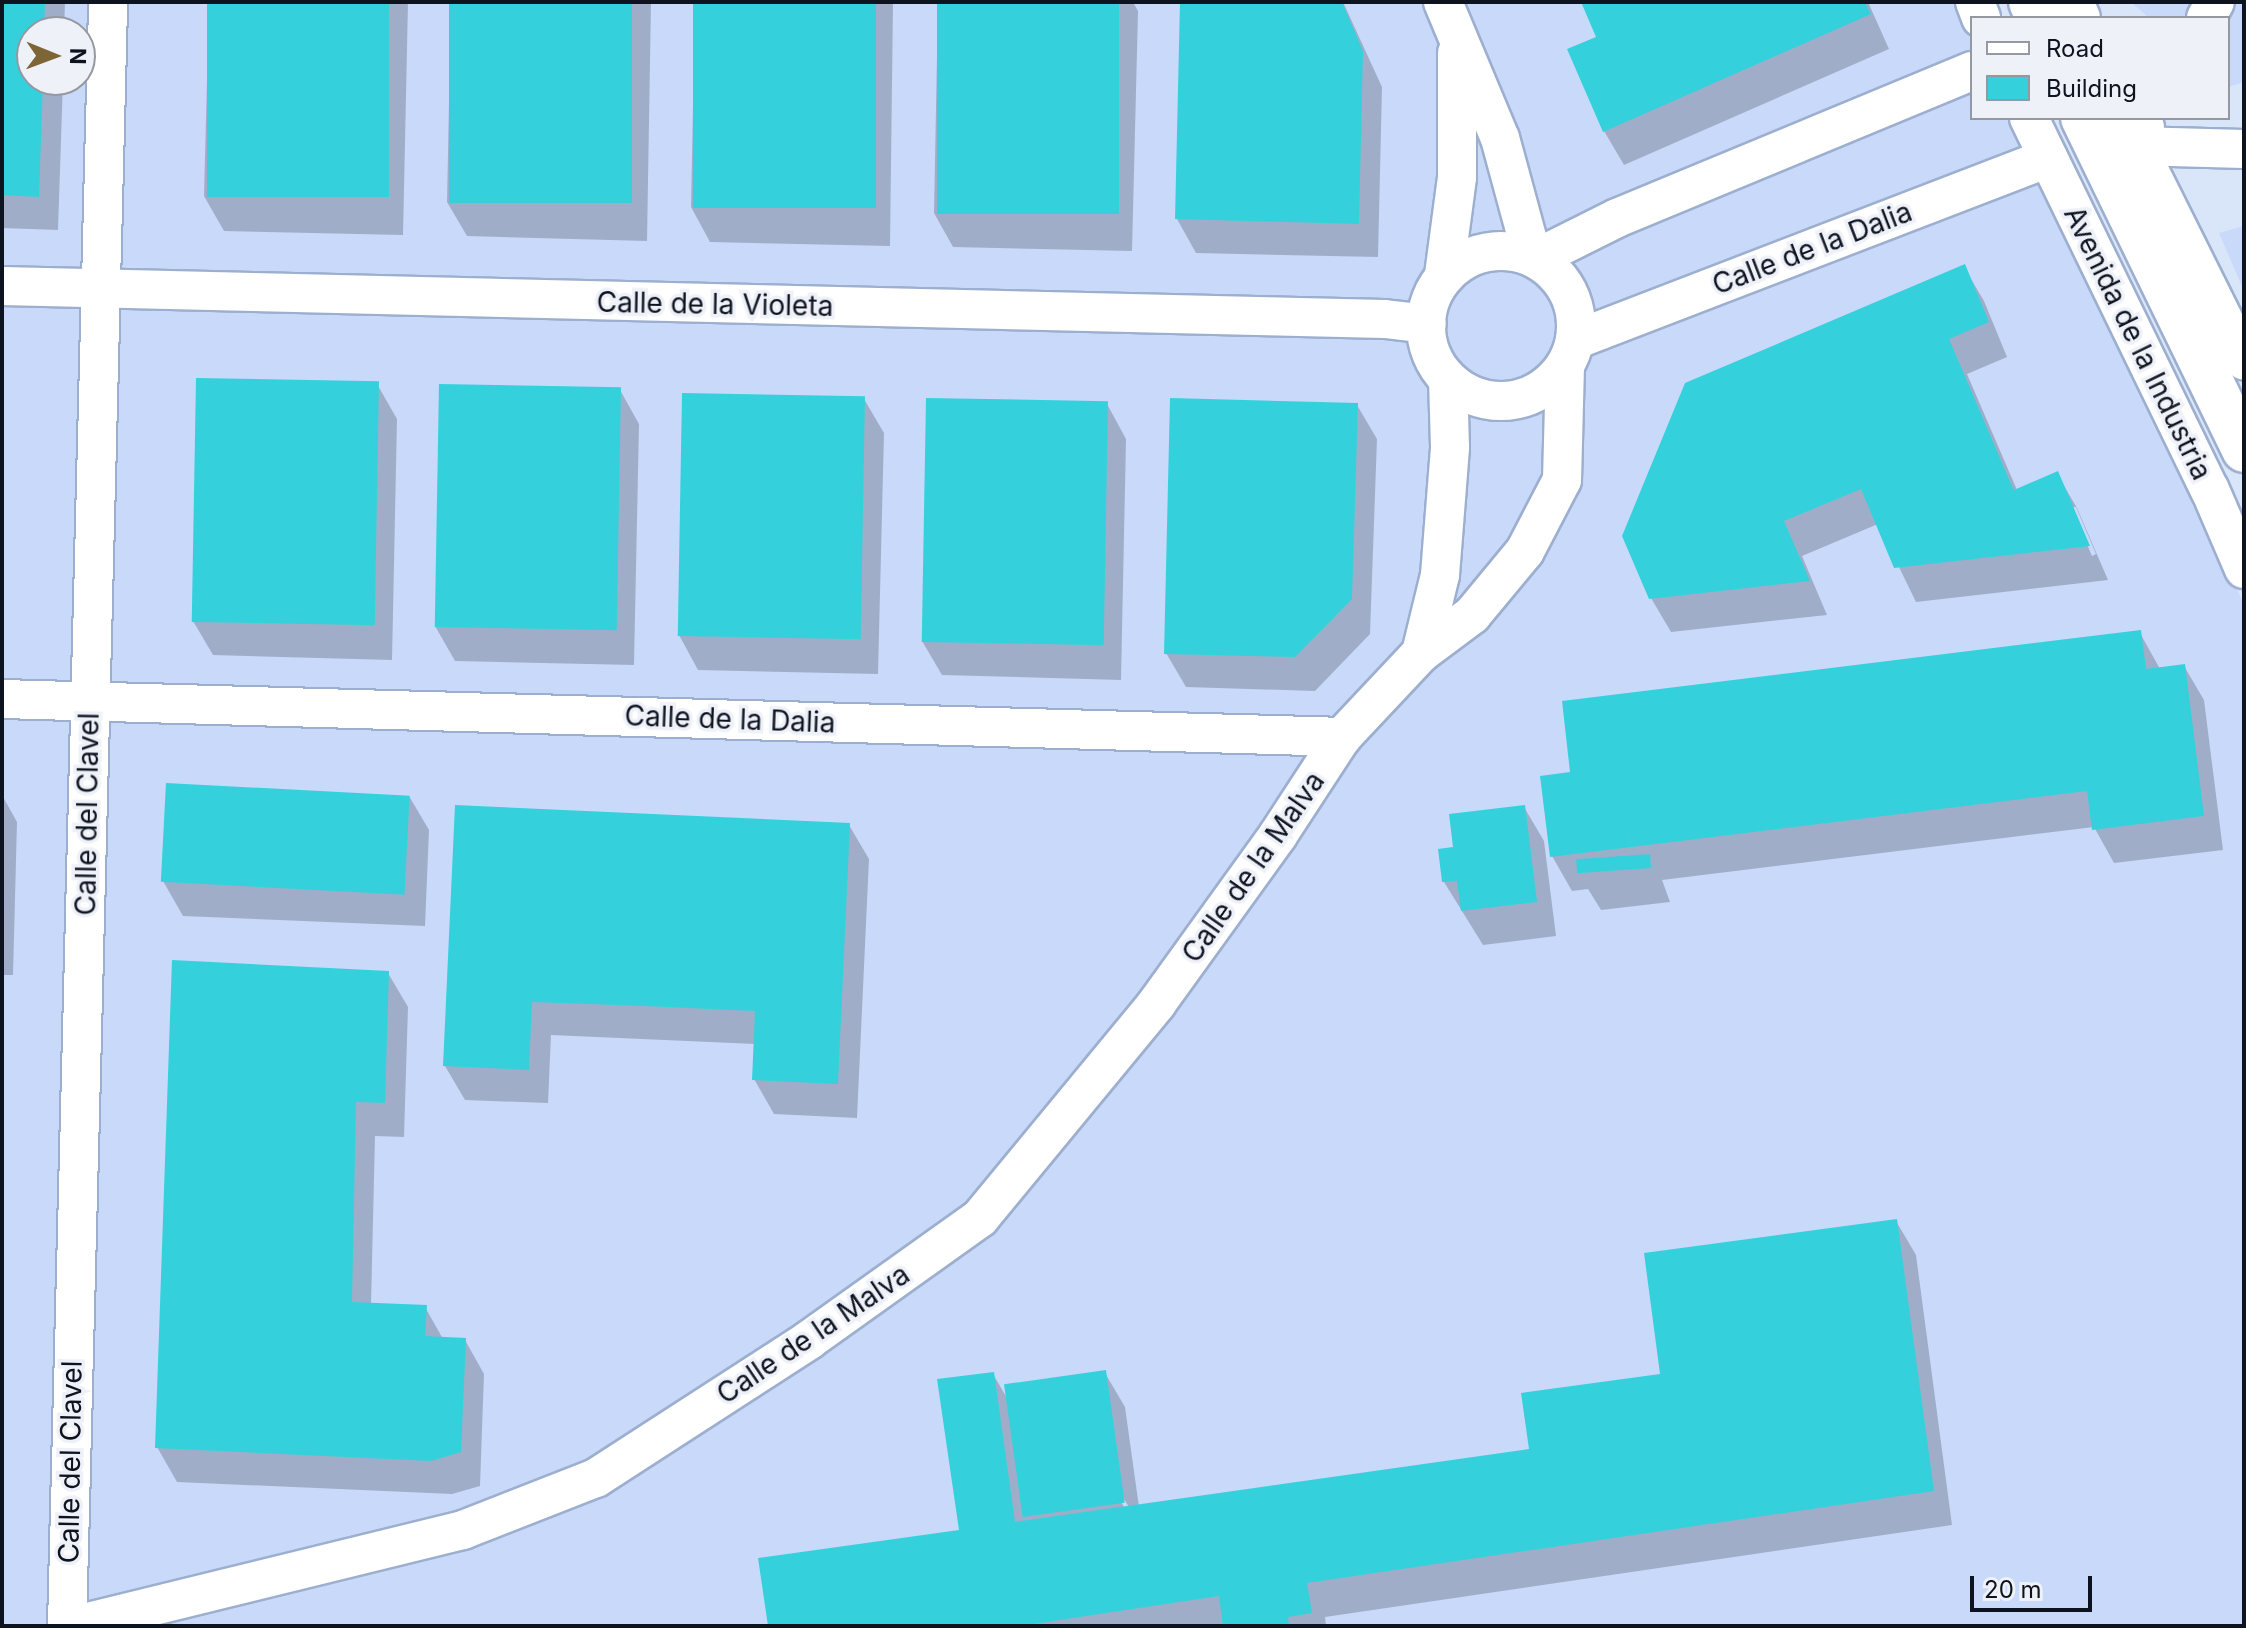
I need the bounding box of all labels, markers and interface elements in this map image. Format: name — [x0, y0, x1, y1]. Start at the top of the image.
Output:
north arrow — [16, 16, 96, 96]
legend — [1970, 16, 2230, 120]
text: Road — [2046, 34, 2104, 63]
text: N — [65, 48, 91, 65]
text: Building — [2046, 74, 2137, 103]
street label: Calle de la Dalia — [1708, 195, 1916, 301]
street label: Avenida de la Industria — [2057, 201, 2219, 485]
street label: Calle de la Violeta — [596, 285, 834, 323]
street label: Calle de la Dalia — [624, 699, 836, 739]
street label: Calle del Clavel — [68, 712, 106, 916]
street label: Calle de la Malva — [1175, 765, 1331, 969]
street label: Calle de la Malva — [710, 1257, 916, 1411]
street label: Calle del Clavel — [51, 1360, 89, 1564]
scale bar — [1974, 1560, 2096, 1610]
text: 20 m — [1984, 1575, 2042, 1604]

